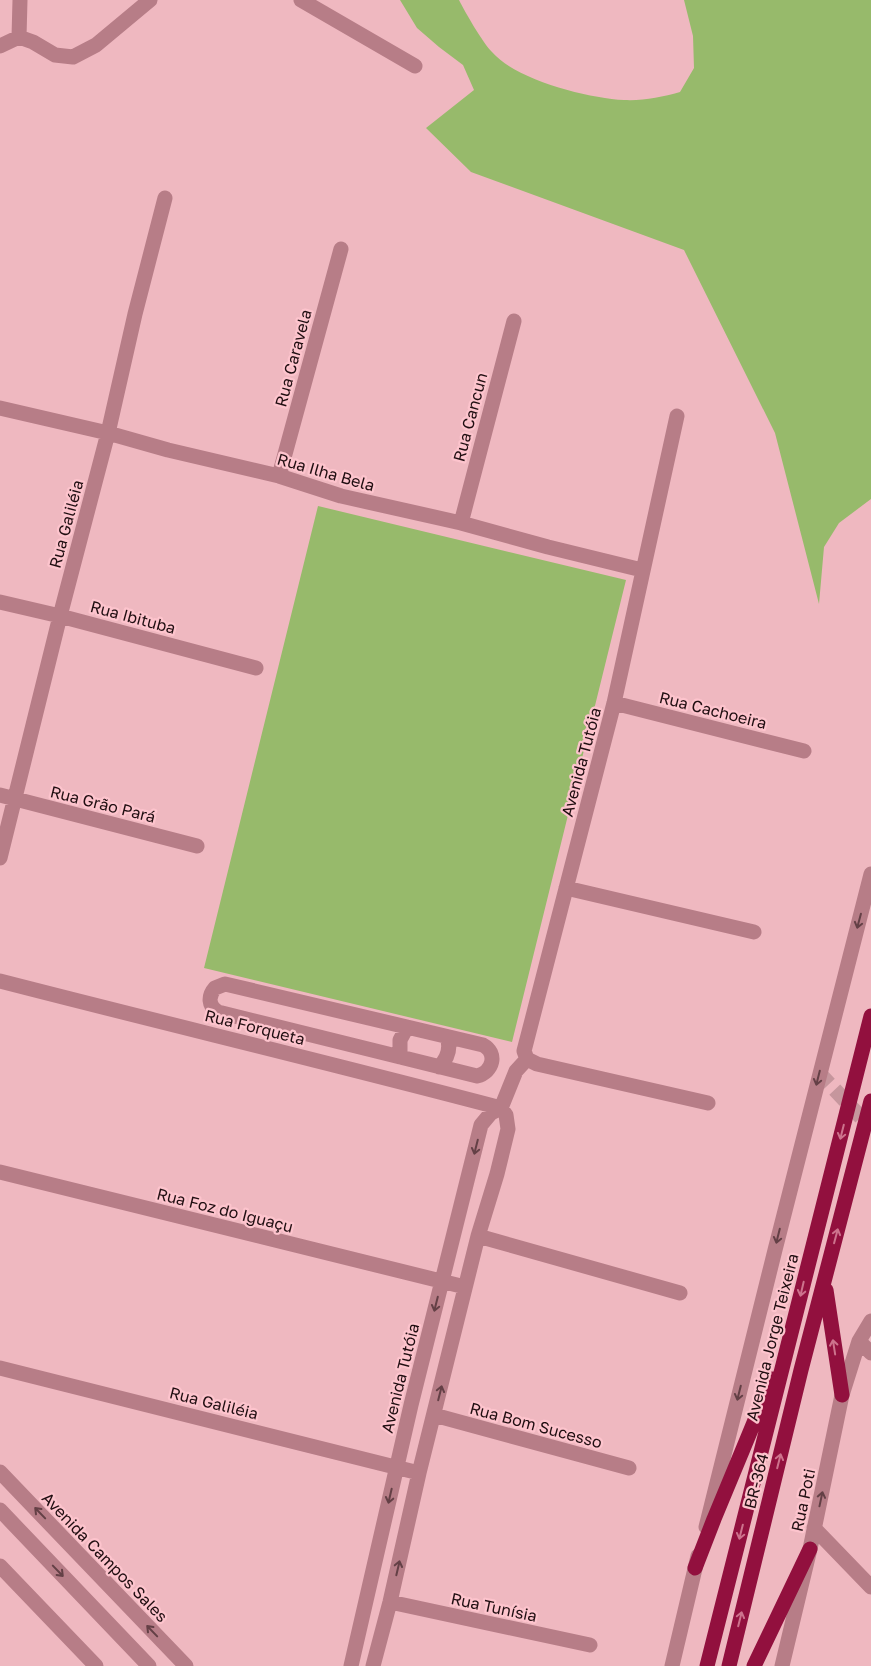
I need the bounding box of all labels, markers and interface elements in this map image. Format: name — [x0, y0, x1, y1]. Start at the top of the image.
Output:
street label: Rua Caravela — [270, 307, 316, 409]
street label: Rua Cancun — [449, 370, 491, 464]
street label: Rua Ilha Bela — [275, 449, 377, 495]
street label: Rua Galiléia — [45, 478, 87, 570]
street label: Rua Ibituba — [88, 596, 178, 638]
street label: Rua Cachoeira — [657, 687, 769, 733]
street label: Avenida Tutóia — [557, 705, 605, 819]
street label: Rua Grão Pará — [48, 781, 158, 827]
one-way arrow — [854, 912, 863, 928]
street label: Rua Forqueta — [203, 1005, 307, 1049]
one-way arrow — [813, 1070, 822, 1086]
one-way arrow — [837, 1123, 846, 1139]
one-way arrow — [471, 1138, 480, 1154]
street label: Rua Foz do Iguaçu — [155, 1183, 295, 1237]
one-way arrow — [773, 1227, 782, 1243]
one-way arrow — [832, 1228, 842, 1244]
street label: Avenida Jorge Teixeira — [742, 1251, 802, 1423]
one-way arrow — [797, 1281, 806, 1297]
one-way arrow — [431, 1296, 440, 1312]
street label: Avenida Tutóia — [377, 1321, 423, 1435]
one-way arrow — [829, 1339, 839, 1355]
street label: Rua Galiléia — [168, 1382, 260, 1424]
one-way arrow — [436, 1385, 445, 1401]
one-way arrow — [734, 1385, 743, 1401]
street label: Rua Bom Sucesso — [468, 1398, 604, 1452]
street label: BR-364 — [739, 1451, 773, 1511]
one-way arrow — [775, 1453, 784, 1469]
street label: Rua Poti — [787, 1467, 819, 1533]
street label: Avenida Campos Sales — [38, 1488, 172, 1626]
one-way arrow — [385, 1488, 394, 1504]
one-way arrow — [816, 1492, 826, 1508]
one-way arrow — [34, 1507, 46, 1520]
one-way arrow — [736, 1523, 745, 1539]
one-way arrow — [394, 1560, 403, 1576]
one-way arrow — [52, 1564, 64, 1577]
street label: Rua Tunísia — [449, 1588, 539, 1626]
one-way arrow — [736, 1611, 746, 1627]
one-way arrow — [146, 1624, 158, 1637]

